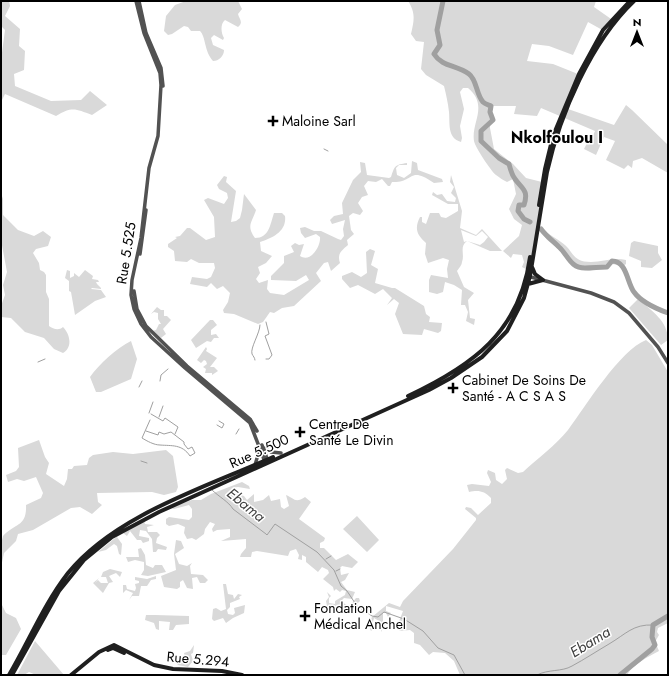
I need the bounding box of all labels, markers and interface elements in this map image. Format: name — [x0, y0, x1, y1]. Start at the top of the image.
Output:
north arrow — [617, 12, 657, 52]
text: N — [633, 14, 641, 30]
place label: Maloine Sarl — [282, 111, 356, 131]
marker: Maloine Sarl — [267, 115, 279, 127]
district label: Nkolfoulou I — [511, 126, 603, 149]
street label: Rue 5.525 — [111, 220, 141, 285]
place label: Cabinet De Soins De Santé - A C S A S — [462, 370, 586, 406]
marker: Cabinet De Soins De Santé - A C S A S — [447, 382, 459, 394]
place label: Centre De Santé Le Divin — [309, 414, 394, 450]
marker: Centre De Santé Le Divin — [294, 426, 306, 438]
street label: Rue 5.500 — [226, 429, 292, 473]
water label: Ebama — [222, 483, 271, 528]
place label: Fondation Médical Anchel — [314, 598, 406, 634]
marker: Fondation Médical Anchel — [299, 610, 311, 622]
water label: Ebama — [565, 621, 615, 663]
street label: Rue 5.294 — [166, 646, 230, 672]

